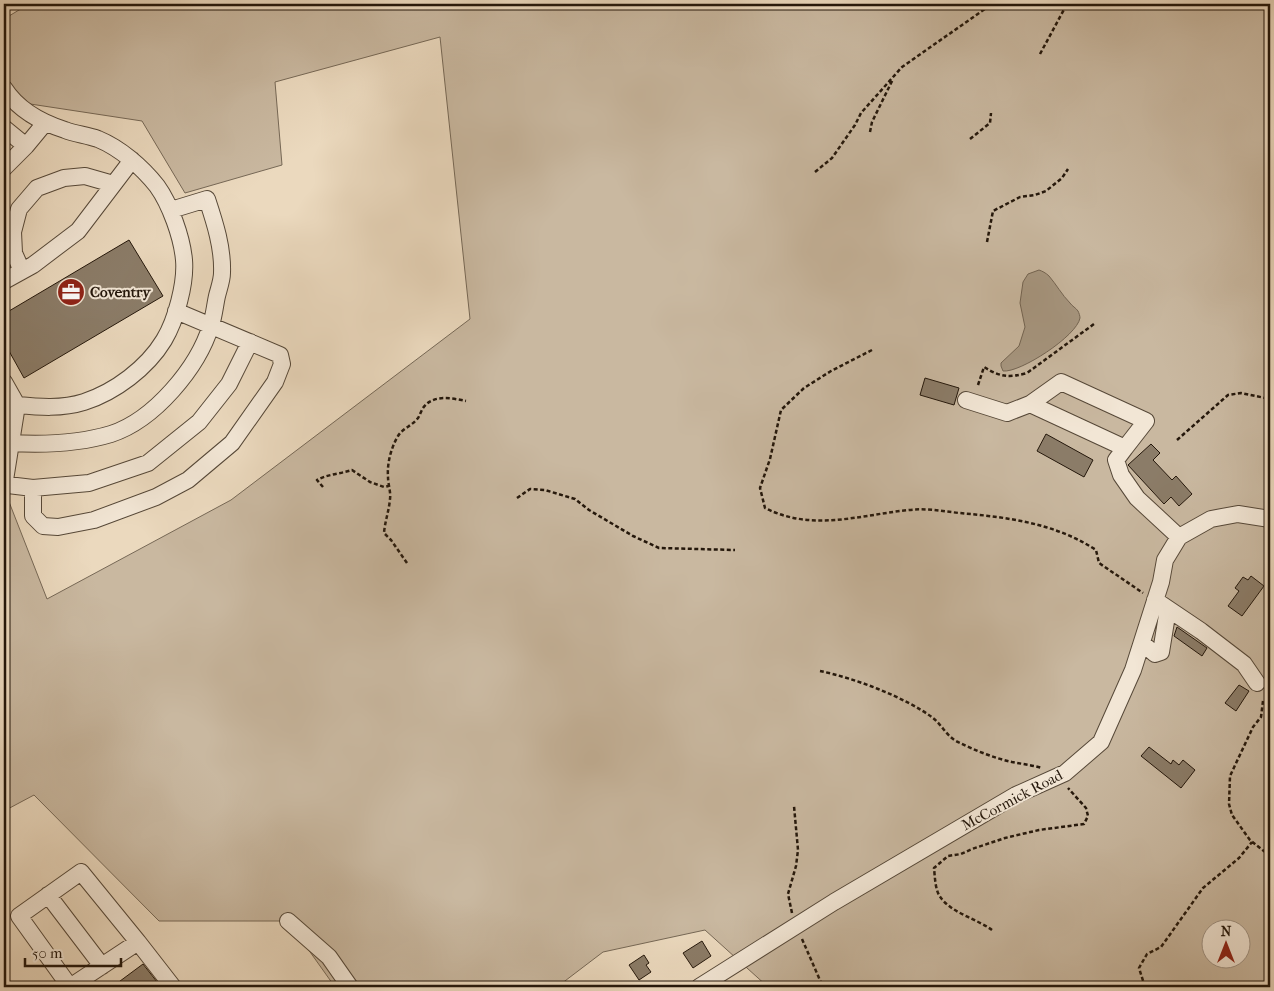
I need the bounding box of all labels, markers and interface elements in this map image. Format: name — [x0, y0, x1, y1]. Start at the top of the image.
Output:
office icon: Coventry — [56, 277, 86, 307]
place label: Coventry — [90, 283, 151, 301]
street label: McCormick Road — [958, 765, 1066, 834]
north arrow — [1202, 918, 1252, 968]
text: N — [1221, 923, 1232, 940]
scale bar — [25, 936, 121, 968]
text: 50 m — [32, 944, 63, 962]

